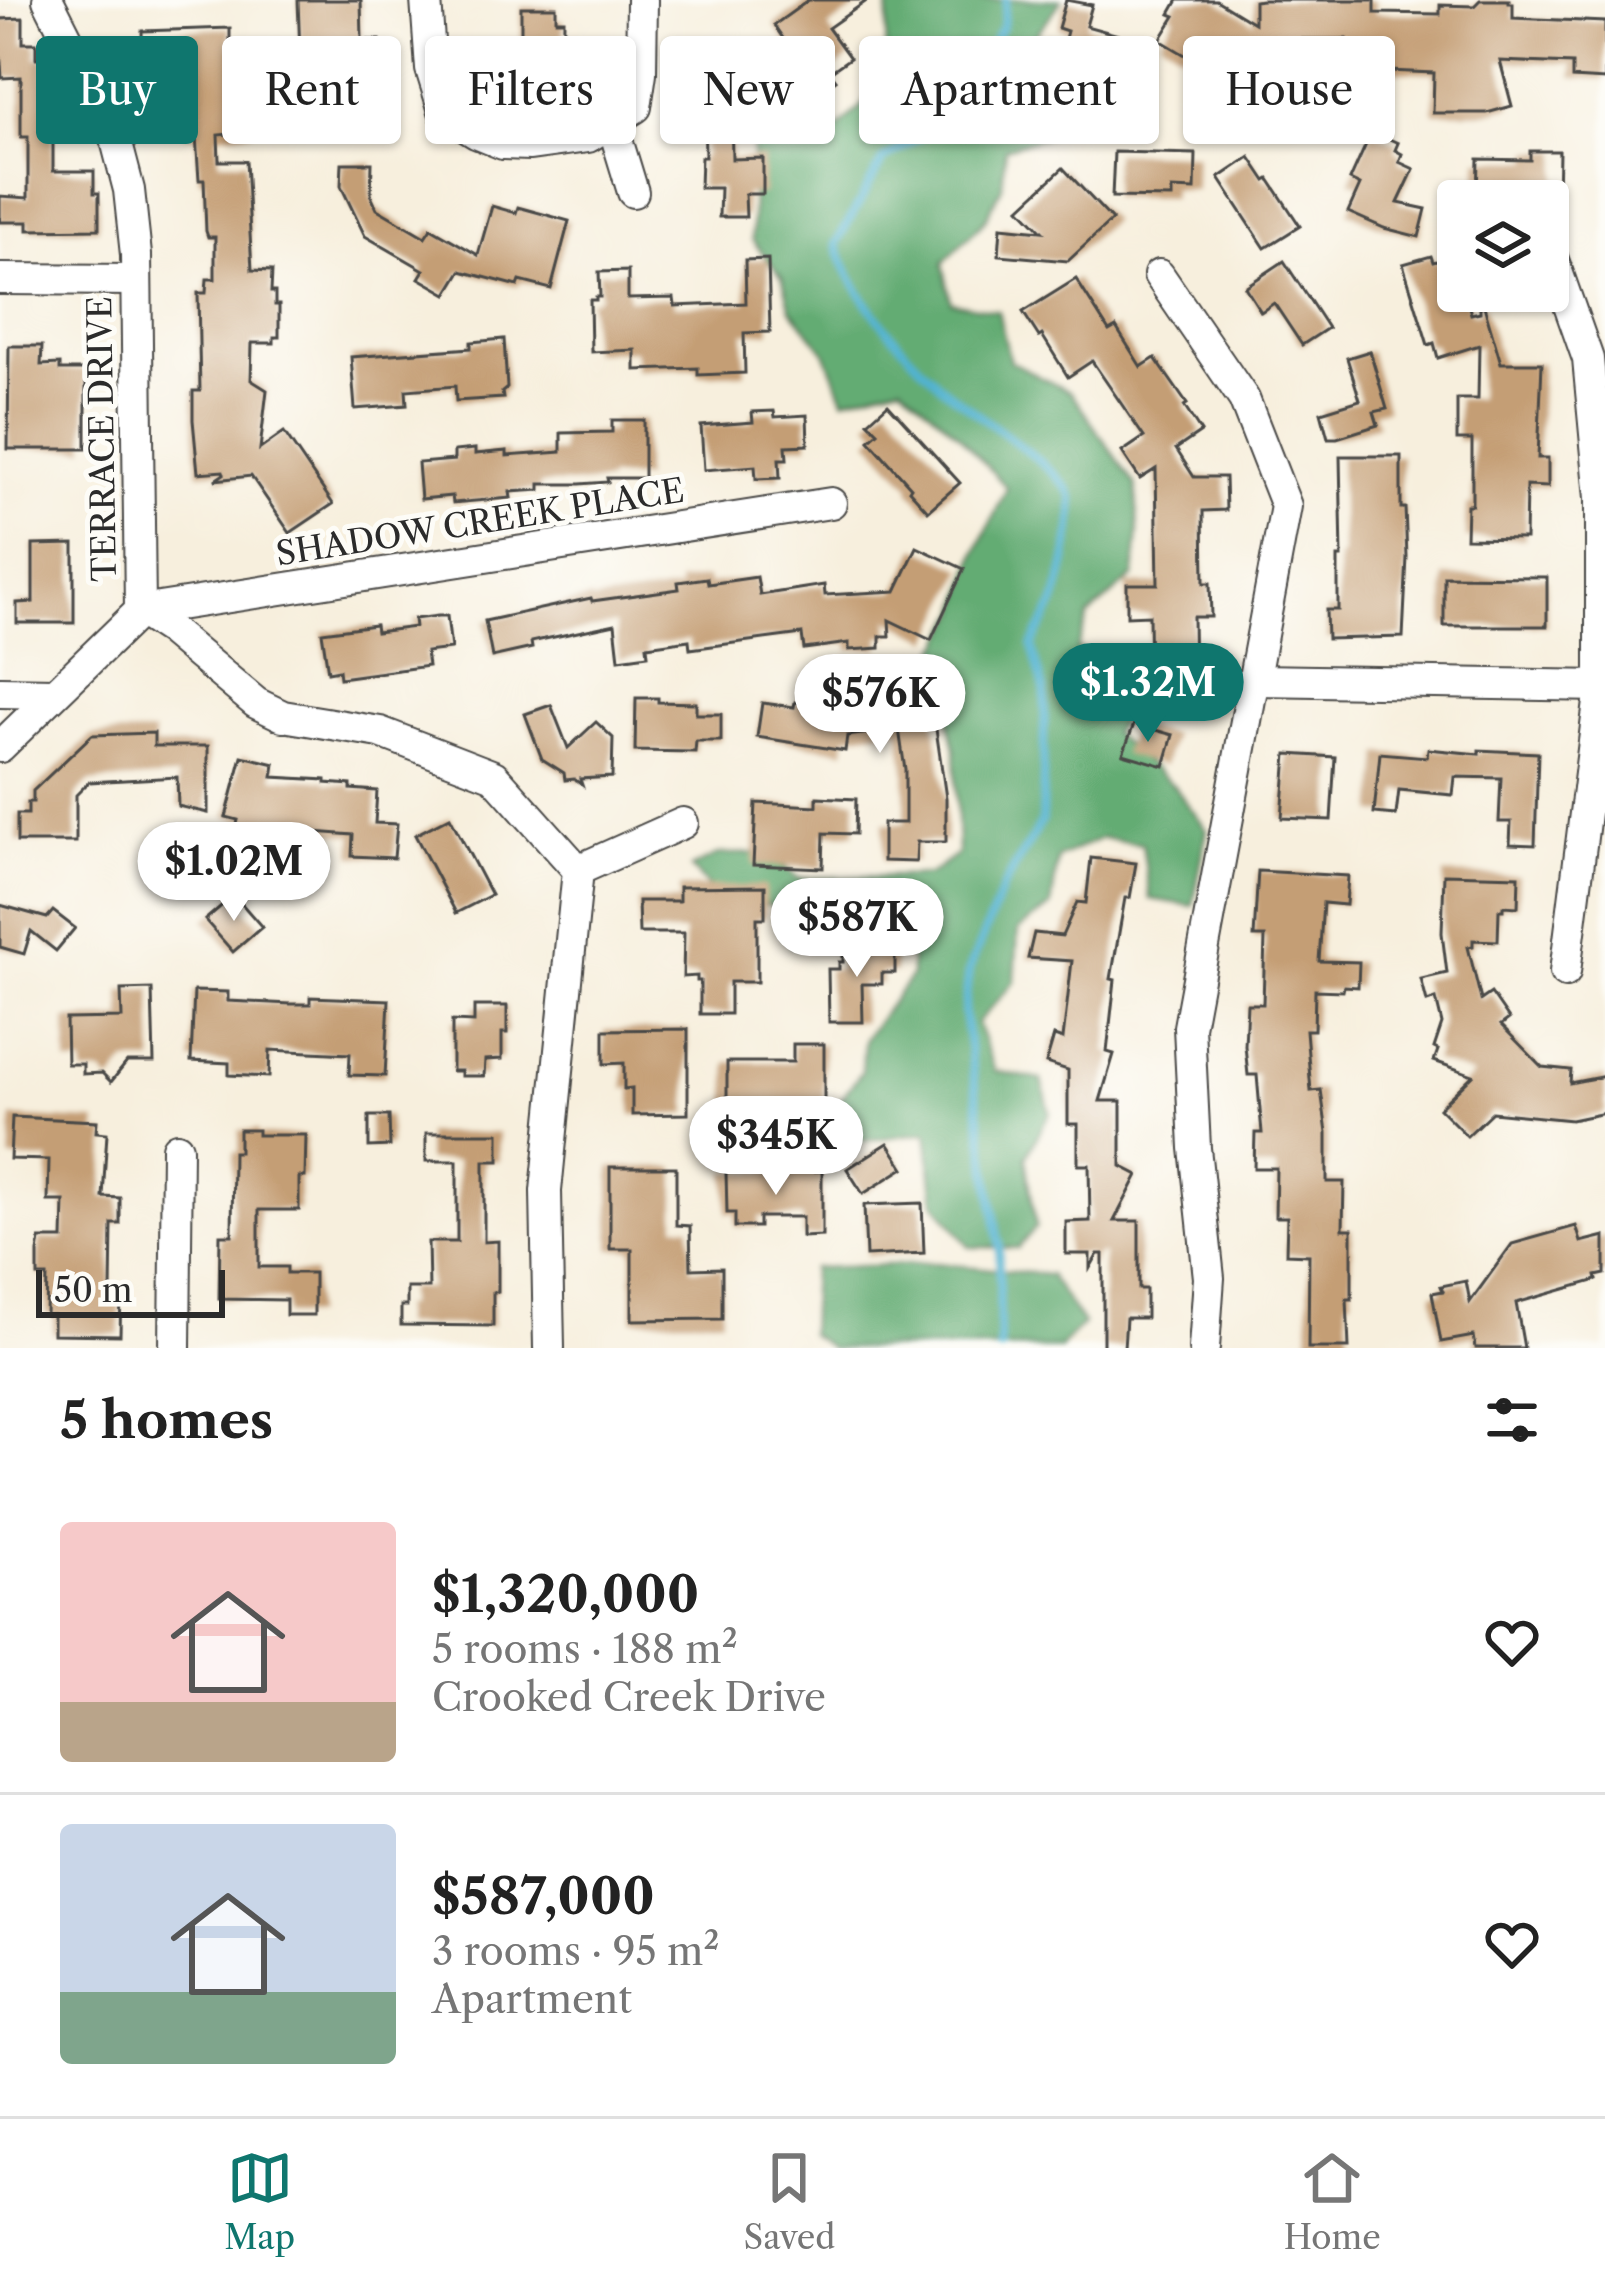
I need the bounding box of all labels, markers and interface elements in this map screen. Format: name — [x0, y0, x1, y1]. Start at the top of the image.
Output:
chip: Buy — [36, 36, 198, 144]
chip: Rent — [222, 36, 401, 144]
chip: Filters — [425, 36, 636, 144]
chip: New — [660, 36, 835, 144]
chip: Apartment — [859, 36, 1159, 144]
chip: House — [1183, 36, 1395, 144]
map controls — [1437, 180, 1569, 312]
button: layers — [1437, 180, 1569, 312]
street label: TERRACE DRIVE — [79, 296, 125, 582]
street label: SHADOW CREEK PLACE — [273, 469, 687, 575]
pin: $1.32M — [1050, 643, 1246, 745]
pin: $576K — [796, 654, 964, 756]
text: $1.32M — [1080, 658, 1216, 706]
text: $576K — [821, 669, 939, 717]
pin: $1.02M — [136, 822, 332, 924]
text: $1.02M — [165, 837, 303, 885]
pin: $587K — [773, 878, 941, 980]
text: $587K — [798, 893, 916, 941]
pin: $345K — [692, 1096, 860, 1198]
text: $345K — [716, 1111, 836, 1159]
scale bar — [36, 1264, 225, 1317]
text: 50 m — [54, 1270, 132, 1311]
icon: filters — [1479, 1387, 1545, 1453]
text: 5 homes — [60, 1389, 273, 1451]
text: $1,320,000 — [432, 1563, 699, 1625]
icon: home — [156, 1570, 300, 1714]
icon: heart — [1479, 1609, 1545, 1675]
text: 5 rooms · 188 m² — [432, 1625, 738, 1673]
text: Crooked Creek Drive — [432, 1673, 826, 1721]
text: $587,000 — [432, 1865, 655, 1927]
icon: home — [156, 1872, 300, 2016]
icon: heart — [1479, 1911, 1545, 1977]
text: 3 rooms · 95 m² — [432, 1927, 719, 1975]
text: Apartment — [432, 1975, 632, 2023]
tab: Map — [224, 2145, 295, 2258]
tab: Saved — [744, 2145, 835, 2258]
tab: Home — [1284, 2145, 1381, 2258]

